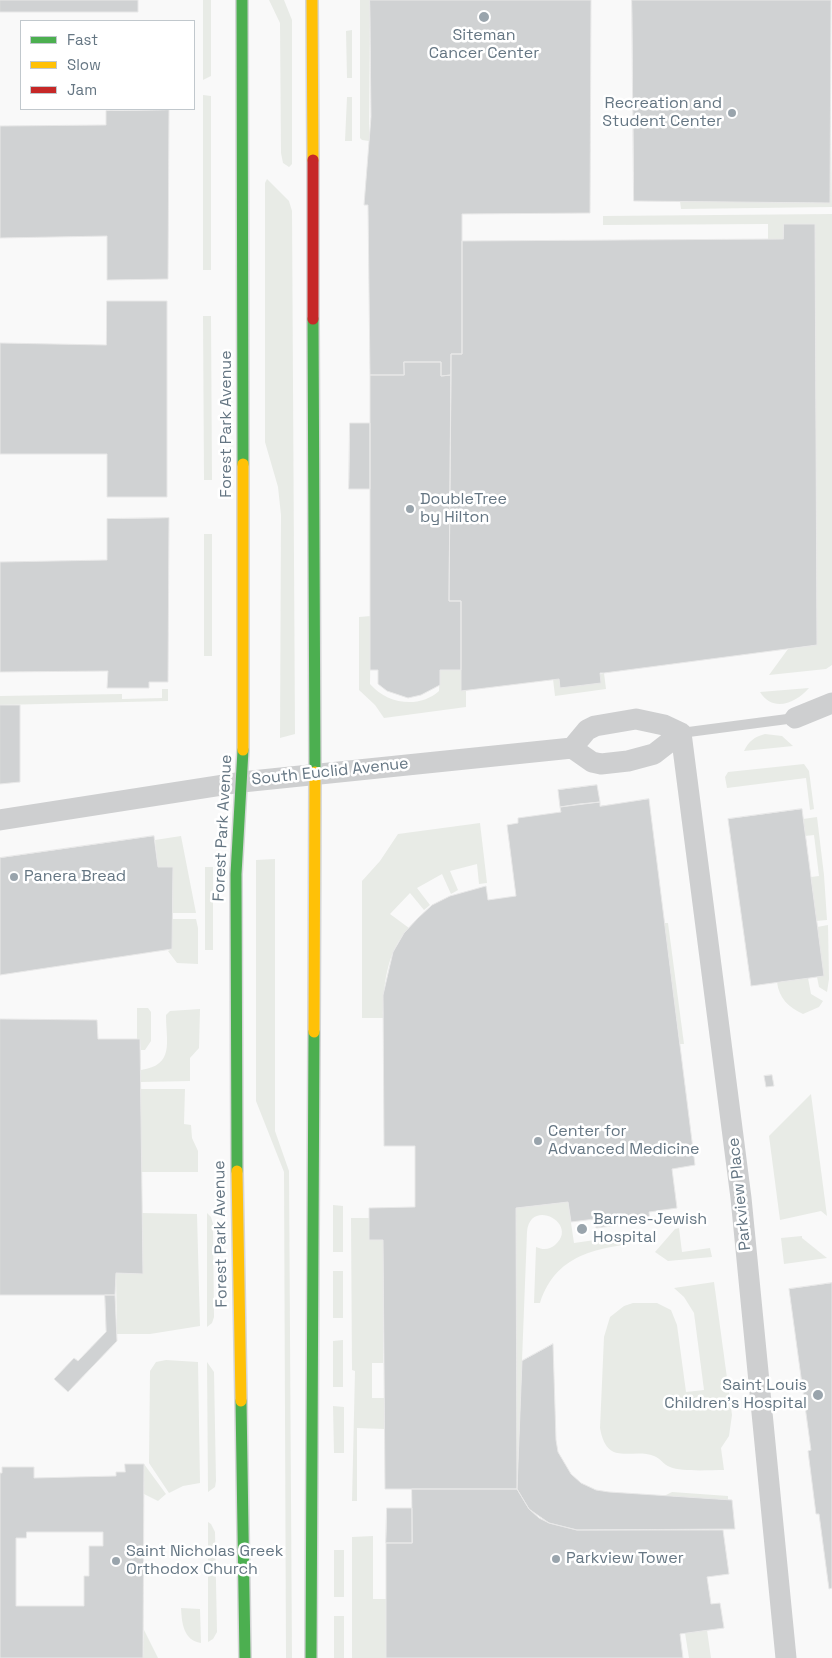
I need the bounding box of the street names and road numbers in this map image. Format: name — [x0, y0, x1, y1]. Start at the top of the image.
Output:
street label: Forest Park Avenue — [217, 350, 237, 498]
street label: Forest Park Avenue — [210, 754, 236, 902]
street label: South Euclid Avenue — [250, 754, 410, 790]
street label: Parkview Place — [725, 1136, 755, 1252]
street label: Forest Park Avenue — [210, 1160, 232, 1308]

